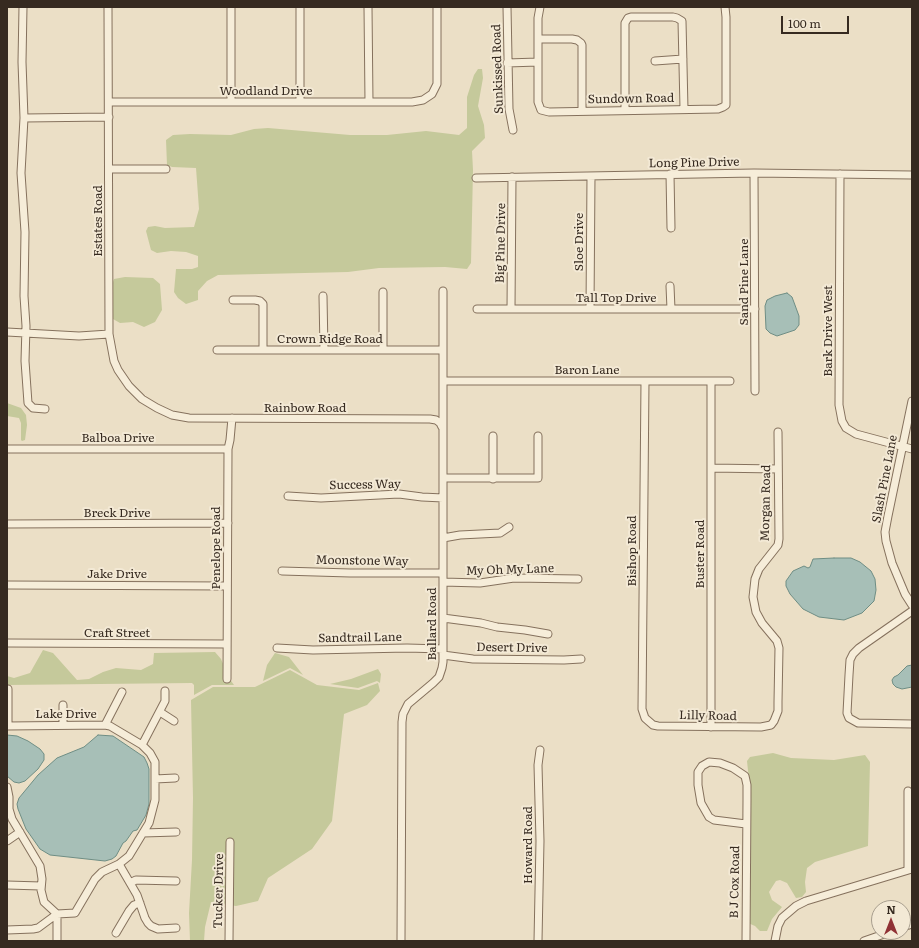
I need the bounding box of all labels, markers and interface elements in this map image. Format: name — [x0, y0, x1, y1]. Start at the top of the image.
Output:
scale bar — [783, 8, 851, 34]
text: 100 m — [788, 14, 821, 32]
street label: Sunkissed Road — [489, 24, 507, 114]
street label: Woodland Drive — [220, 84, 312, 98]
street label: Sundown Road — [588, 91, 674, 107]
street label: Long Pine Drive — [648, 155, 740, 171]
street label: Estates Road — [91, 185, 105, 257]
street label: Big Pine Drive — [493, 203, 509, 283]
street label: Sloe Drive — [572, 213, 586, 271]
street label: Sand Pine Lane — [737, 239, 751, 325]
street label: Bark Drive West — [821, 285, 835, 377]
street label: Tall Top Drive — [575, 291, 657, 305]
street label: Crown Ridge Road — [277, 332, 383, 346]
street label: Baron Lane — [554, 363, 620, 377]
street label: Rainbow Road — [264, 401, 346, 415]
street label: Balboa Drive — [81, 431, 155, 445]
street label: Slash Pine Lane — [869, 434, 901, 524]
street label: Morgan Road — [758, 464, 774, 542]
street label: Success Way — [329, 477, 401, 493]
street label: Breck Drive — [84, 506, 150, 520]
street label: Penelope Road — [209, 506, 223, 590]
street label: Bishop Road — [625, 515, 639, 587]
street label: Buster Road — [693, 520, 707, 588]
street label: Moonstone Way — [316, 553, 408, 569]
street label: My Oh My Lane — [466, 561, 554, 579]
street label: Jake Drive — [87, 567, 147, 581]
street label: Ballard Road — [425, 587, 439, 661]
street label: Craft Street — [84, 626, 150, 640]
street label: Sandtrail Lane — [318, 630, 402, 646]
street label: Desert Drive — [476, 640, 548, 656]
street label: Lake Drive — [35, 707, 97, 721]
street label: Lilly Road — [679, 708, 737, 724]
street label: Howard Road — [521, 806, 535, 884]
street label: B J Cox Road — [727, 845, 743, 919]
street label: Tucker Drive — [211, 853, 227, 929]
north arrow — [871, 900, 911, 940]
text: N — [886, 901, 896, 917]

